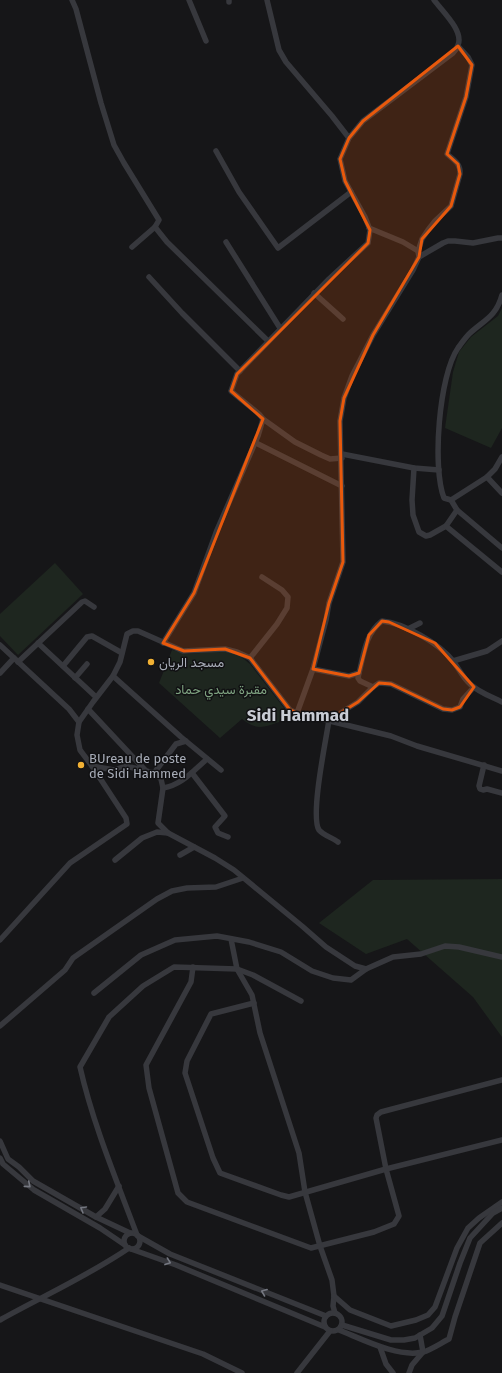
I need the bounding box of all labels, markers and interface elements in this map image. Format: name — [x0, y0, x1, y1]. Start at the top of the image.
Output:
place label: مسجد الريان — [159, 655, 224, 671]
marker: مسجد الريان — [146, 657, 156, 667]
park label: مقبرة سيدي حماد — [175, 682, 267, 700]
district label: Sidi Hammad — [247, 705, 349, 726]
place label: BUreau de poste de Sidi Hammed — [89, 751, 186, 781]
marker: BUreau de poste de Sidi Hammed — [76, 760, 86, 770]
one-way arrow — [23, 1180, 30, 1187]
one-way arrow — [80, 1207, 87, 1214]
one-way arrow — [164, 1257, 171, 1266]
one-way arrow — [260, 1288, 267, 1296]

